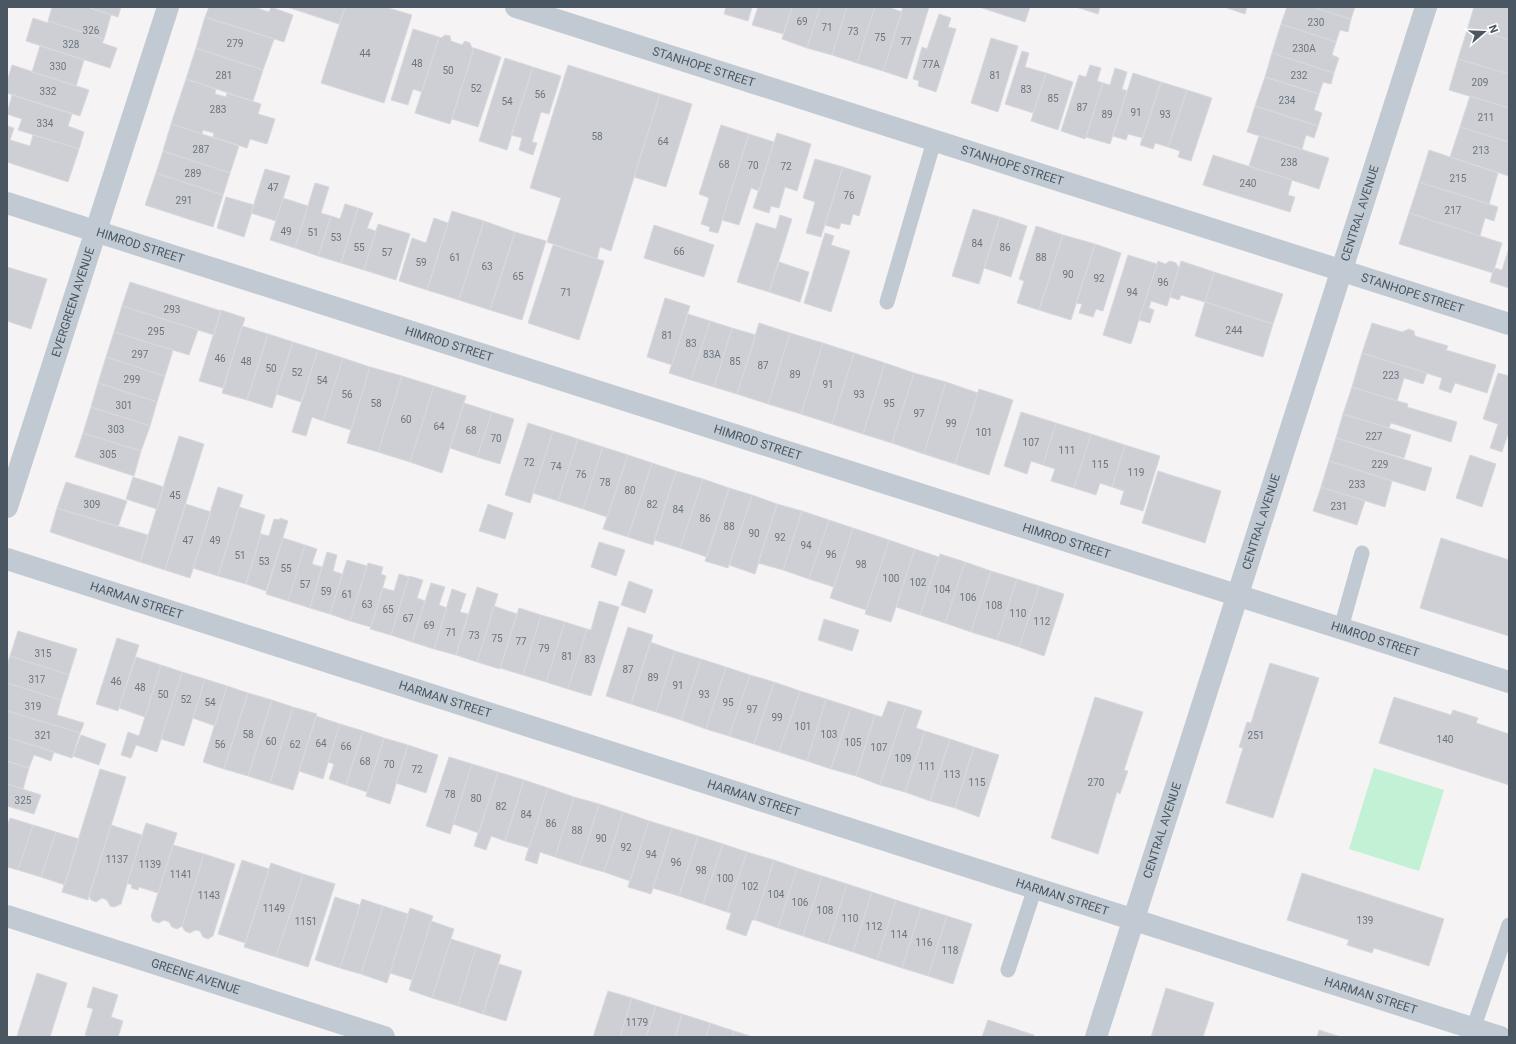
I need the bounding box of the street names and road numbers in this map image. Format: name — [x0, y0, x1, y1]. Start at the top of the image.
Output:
street label: STANHOPE STREET — [651, 44, 757, 90]
street label: STANHOPE STREET — [959, 142, 1065, 188]
street label: CENTRAL AVENUE — [1338, 163, 1382, 263]
street label: HIMROD STREET — [95, 225, 186, 266]
street label: EVERGREEN AVENUE — [49, 246, 97, 359]
street label: STANHOPE STREET — [1359, 270, 1466, 316]
street label: HIMROD STREET — [403, 323, 495, 365]
street label: HIMROD STREET — [712, 422, 803, 463]
street label: CENTRAL AVENUE — [1239, 472, 1283, 571]
street label: HIMROD STREET — [1021, 520, 1112, 561]
street label: HARMAN STREET — [88, 579, 185, 622]
street label: HIMROD STREET — [1329, 619, 1421, 660]
street label: HARMAN STREET — [397, 678, 493, 721]
street label: HARMAN STREET — [706, 777, 802, 819]
street label: CENTRAL AVENUE — [1140, 780, 1184, 880]
street label: HARMAN STREET — [1014, 875, 1110, 918]
street label: GREENE AVENUE — [149, 956, 242, 997]
street label: HARMAN STREET — [1323, 974, 1419, 1017]

